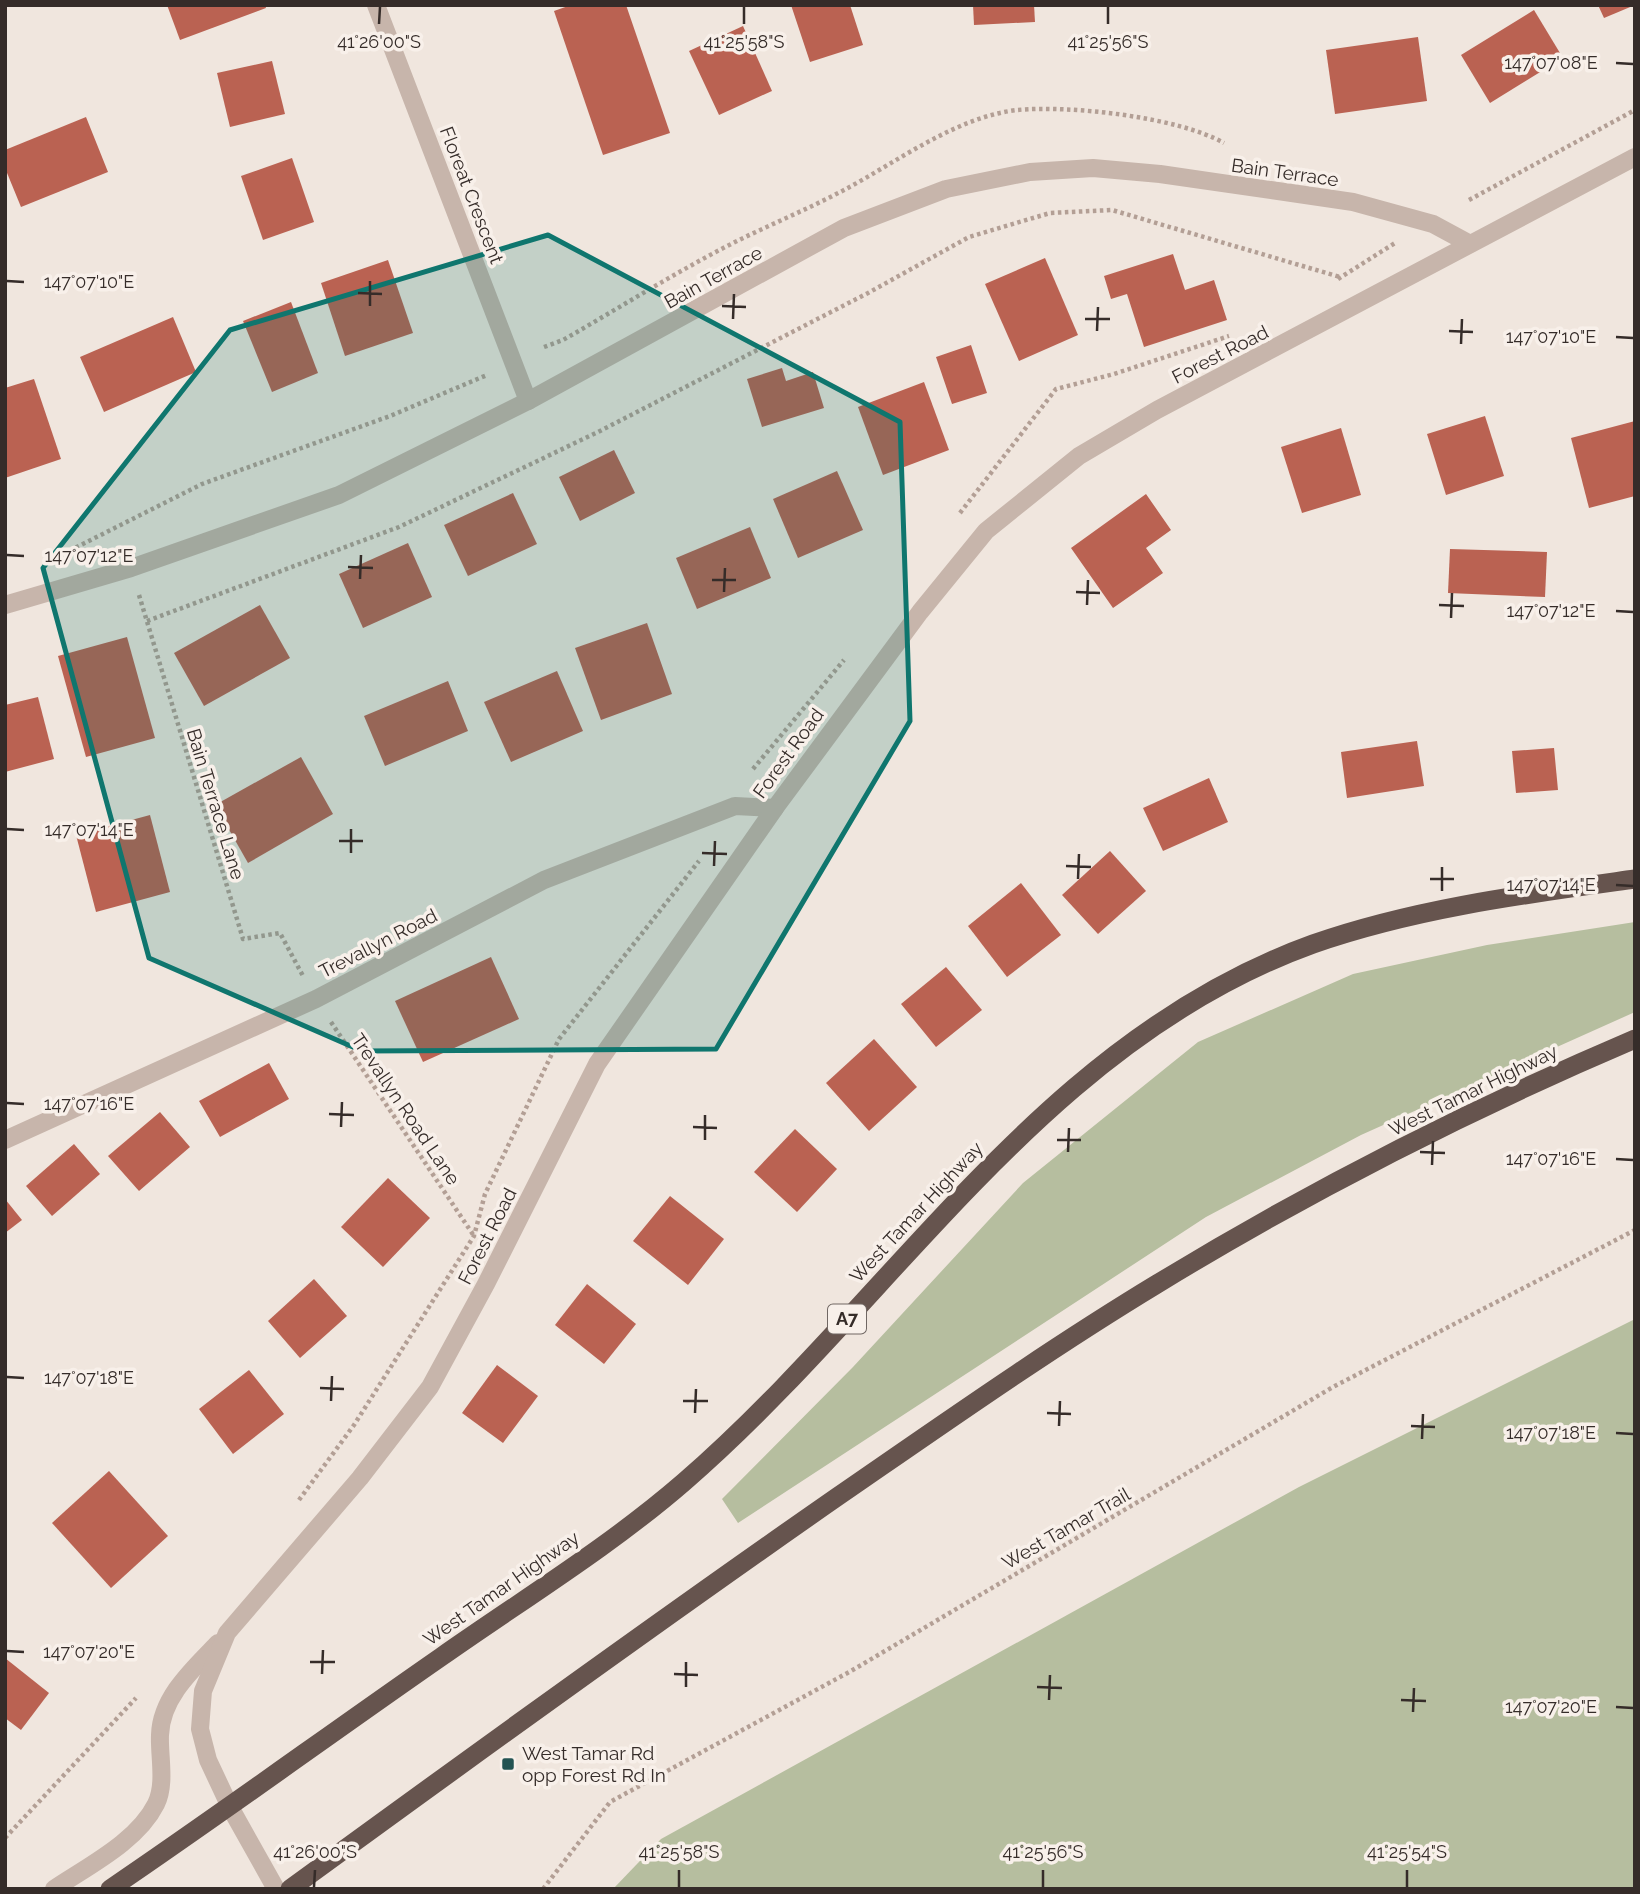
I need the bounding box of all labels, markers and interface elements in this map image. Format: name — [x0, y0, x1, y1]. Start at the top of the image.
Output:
text: 41°26'00"S — [337, 31, 421, 52]
text: 41°25'58"S — [704, 31, 785, 52]
text: 41°25'56"S — [1067, 31, 1149, 52]
text: 147°07'08"E — [1504, 52, 1598, 73]
street label: Floreat Crescent — [436, 123, 509, 267]
street label: Bain Terrace — [1230, 154, 1340, 190]
street label: Bain Terrace — [660, 241, 766, 313]
text: 147°07'10"E — [44, 271, 134, 292]
street label: Forest Road — [1168, 320, 1272, 388]
text: 147°07'10"E — [1506, 326, 1596, 347]
text: 147°07'12"E — [45, 545, 133, 566]
text: 147°07'12"E — [1507, 600, 1595, 621]
street label: Forest Road — [748, 704, 828, 802]
street label: Bain Terrace Lane — [183, 726, 249, 882]
text: 147°07'14"E — [44, 819, 134, 840]
text: 147°07'14"E — [1506, 874, 1596, 895]
street label: Trevallyn Road — [315, 904, 441, 982]
street label: Trevallyn Road Lane — [347, 1029, 465, 1189]
street label: West Tamar Highway — [1385, 1040, 1561, 1140]
text: 147°07'16"E — [44, 1093, 134, 1114]
street label: West Tamar Highway — [845, 1137, 987, 1287]
text: 147°07'16"E — [1506, 1148, 1596, 1169]
street label: Forest Road — [453, 1184, 521, 1288]
road number: A7 — [828, 1304, 866, 1334]
text: 147°07'18"E — [44, 1367, 134, 1388]
text: 147°07'18"E — [1506, 1422, 1596, 1443]
street label: West Tamar Trail — [998, 1482, 1135, 1574]
street label: West Tamar Highway — [419, 1526, 583, 1650]
text: 147°07'20"E — [43, 1641, 135, 1662]
text: 147°07'20"E — [1505, 1696, 1597, 1717]
place label: West Tamar Rd opp Forest Rd In — [522, 1742, 666, 1786]
marker: West Tamar Rd opp Forest Rd In — [500, 1756, 516, 1772]
text: 41°26'00"S — [273, 1841, 357, 1862]
text: 41°25'58"S — [639, 1841, 720, 1862]
text: 41°25'56"S — [1002, 1841, 1084, 1862]
text: 41°25'54"S — [1367, 1841, 1447, 1862]

